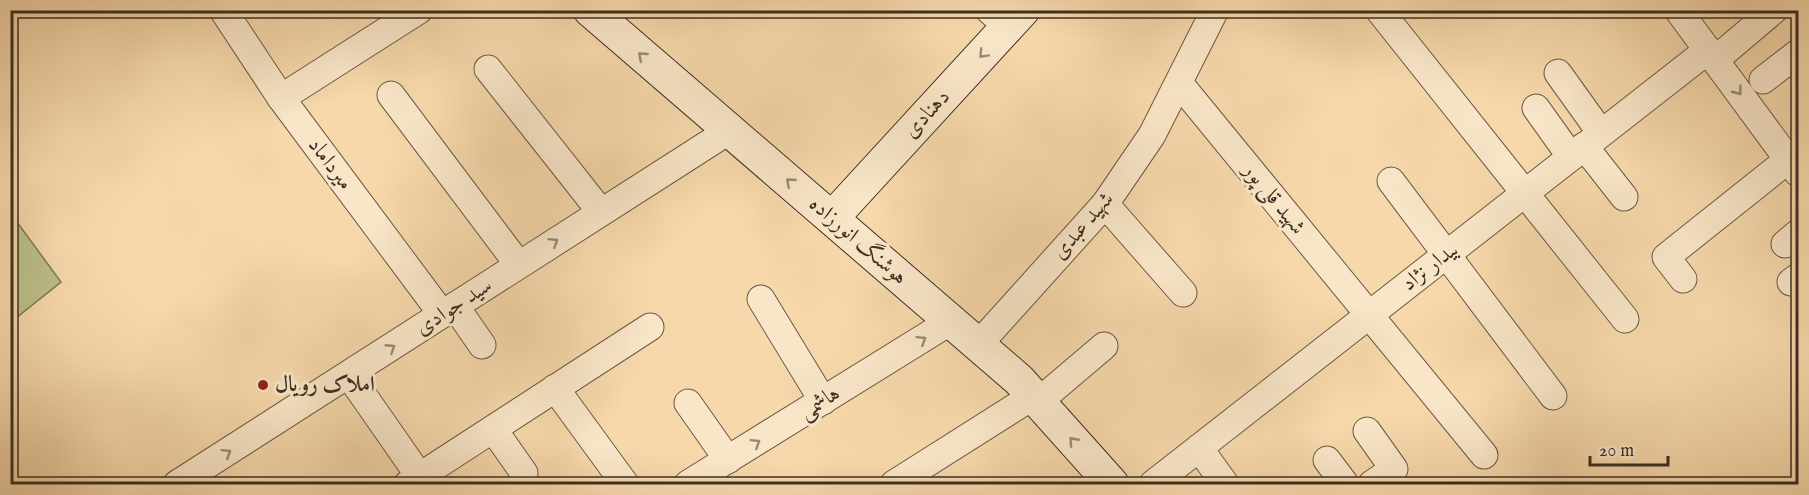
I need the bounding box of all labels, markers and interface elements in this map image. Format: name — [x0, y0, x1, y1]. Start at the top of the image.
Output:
one-way arrow — [979, 47, 990, 57]
one-way arrow — [638, 52, 649, 63]
street label: دهنادی — [897, 84, 957, 144]
one-way arrow — [1731, 85, 1742, 96]
street label: میرداماد — [301, 132, 359, 196]
street label: شهید قلی پور — [1234, 156, 1312, 241]
one-way arrow — [786, 178, 797, 189]
street label: شهید عبدی — [1046, 186, 1120, 266]
street label: هوشنگ انورزاده — [803, 190, 914, 292]
street label: بیدار نژاد — [1396, 236, 1464, 298]
one-way arrow — [548, 237, 558, 249]
street label: سید جوادی — [410, 272, 498, 342]
one-way arrow — [916, 335, 926, 347]
one-way arrow — [384, 344, 395, 355]
place label: املاک رویال — [275, 371, 375, 399]
marker: املاک رویال — [256, 378, 270, 392]
street label: هاشمی — [794, 380, 846, 426]
scale bar — [1590, 429, 1668, 467]
one-way arrow — [1069, 437, 1080, 448]
one-way arrow — [750, 438, 760, 450]
text: 20 m — [1599, 440, 1634, 463]
one-way arrow — [220, 449, 231, 460]

